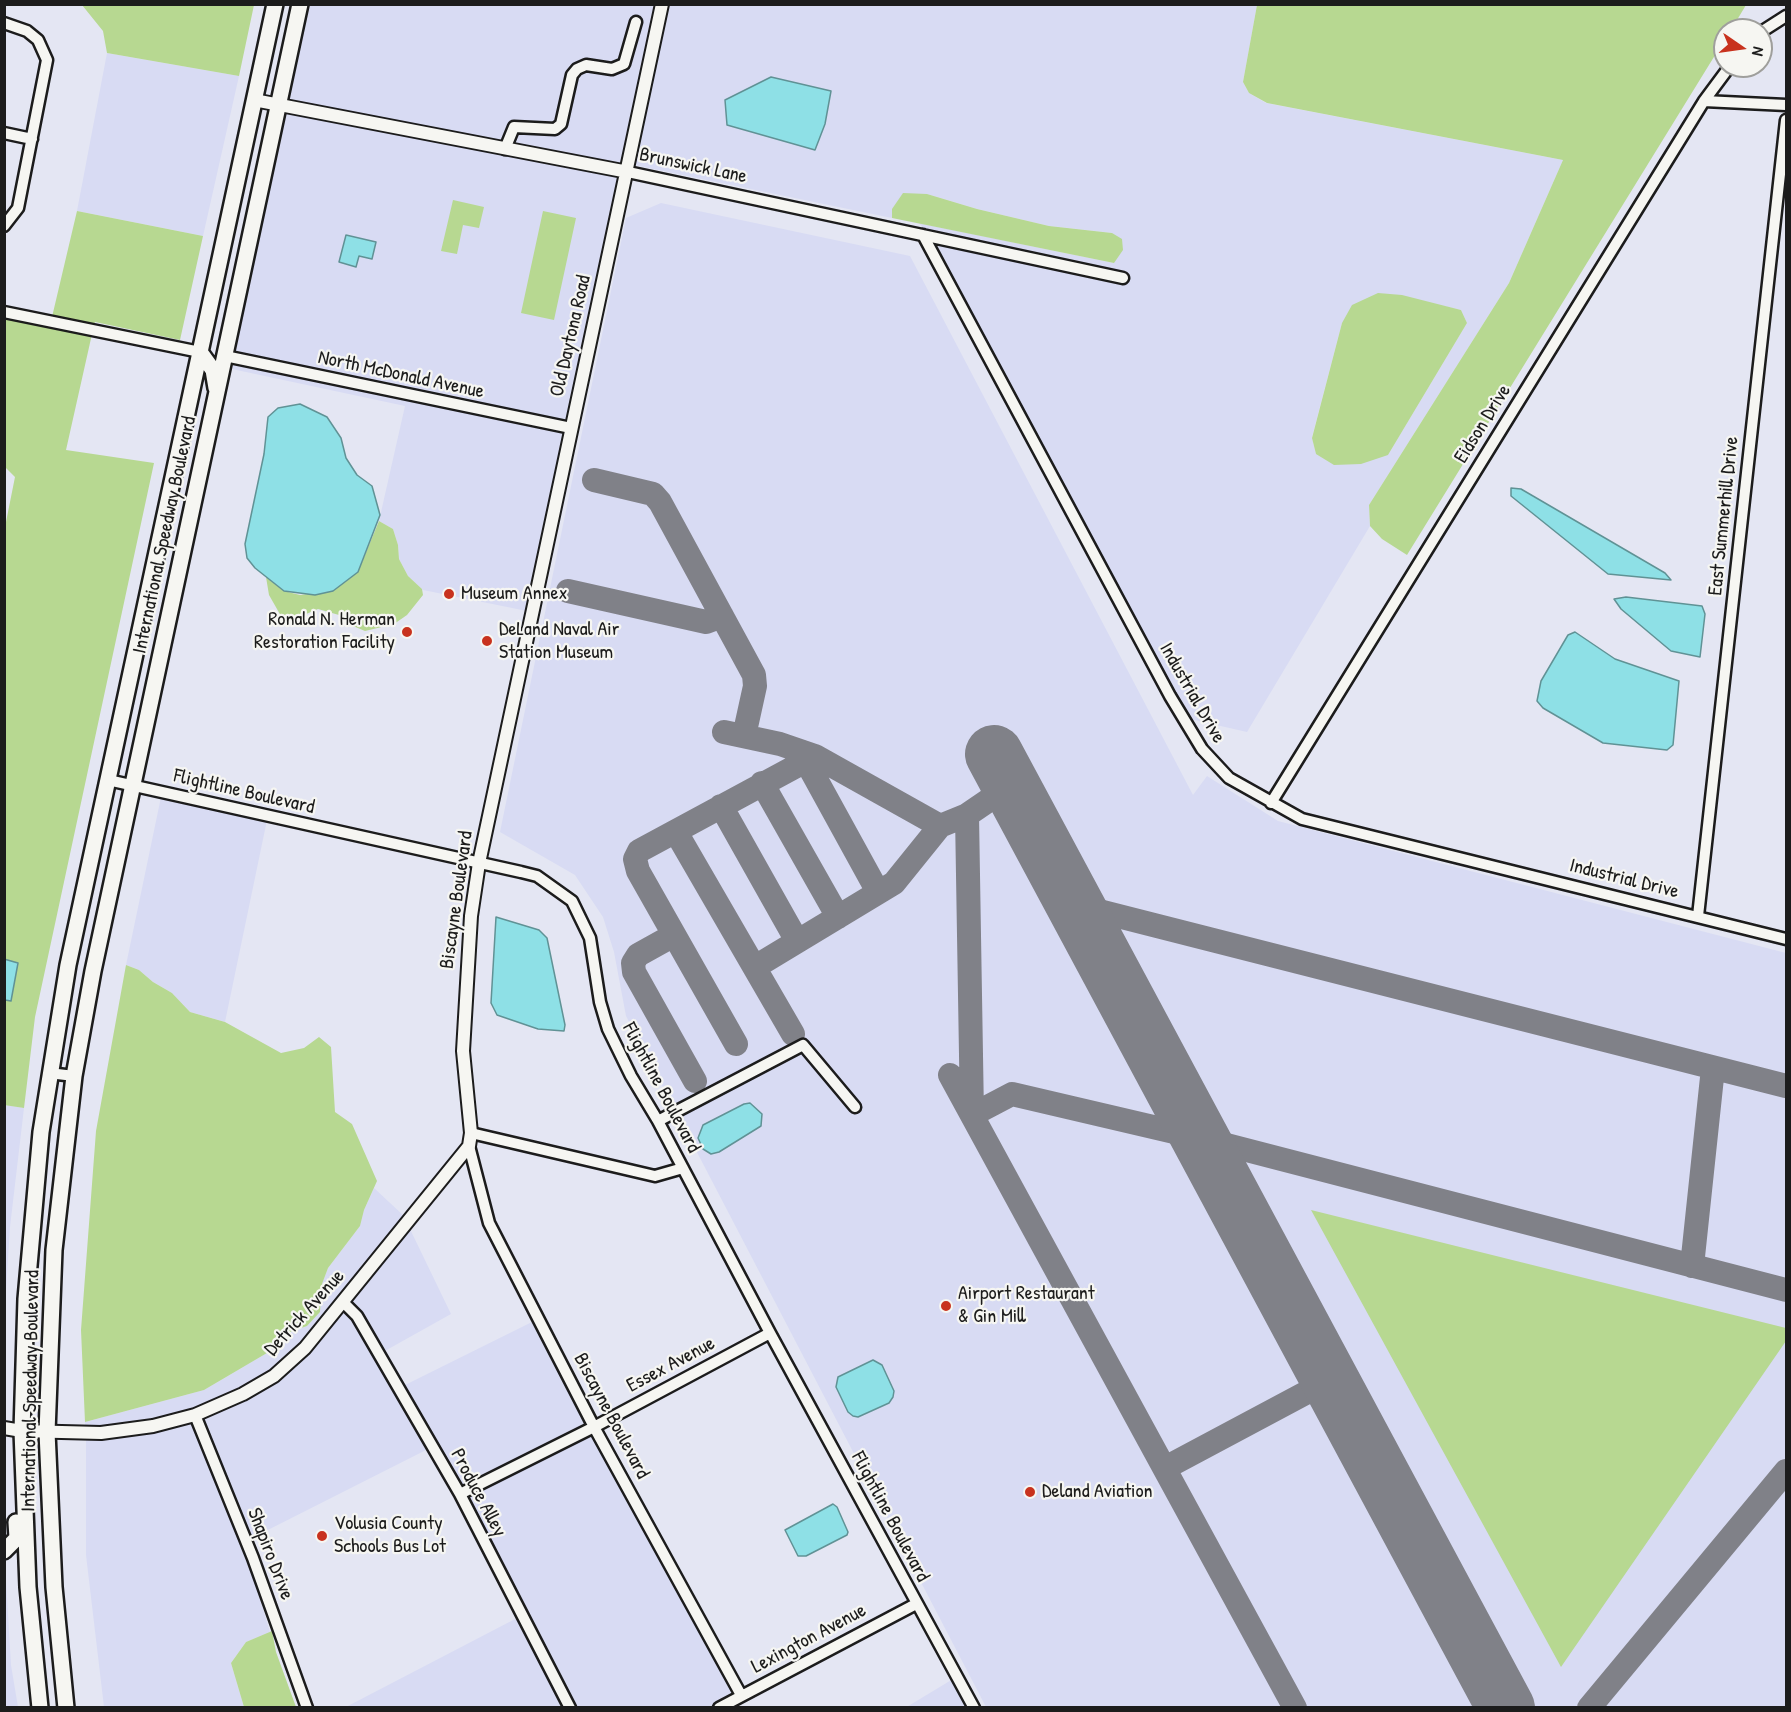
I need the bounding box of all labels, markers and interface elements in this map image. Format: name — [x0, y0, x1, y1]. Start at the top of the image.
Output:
north arrow — [1713, 18, 1773, 78]
text: N — [1747, 45, 1770, 58]
street label: Brunswick Lane — [637, 143, 749, 189]
street label: Old Daytona Road — [545, 273, 597, 399]
street label: North McDonald Avenue — [316, 346, 486, 404]
street label: Eidson Drive — [1449, 380, 1517, 468]
street label: International Speedway Boulevard — [128, 414, 202, 656]
street label: East Summerhill Drive — [1704, 435, 1744, 597]
place label: Museum Annex — [461, 582, 568, 606]
marker: Museum Annex — [442, 587, 456, 601]
place label: Ronald N. Herman Restoration Facility — [254, 608, 395, 655]
place label: DeLand Naval Air Station Museum — [499, 618, 619, 665]
marker: Ronald N. Herman Restoration Facility — [400, 625, 414, 639]
marker: DeLand Naval Air Station Museum — [480, 634, 494, 648]
street label: Industrial Drive — [1154, 639, 1230, 747]
street label: Flightline Boulevard — [171, 764, 317, 820]
street label: Biscayne Boulevard — [435, 830, 479, 970]
street label: Industrial Drive — [1567, 854, 1681, 904]
street label: Flightline Boulevard — [617, 1019, 705, 1157]
street label: Detrick Avenue — [260, 1265, 350, 1361]
street label: International Speedway Boulevard — [17, 1270, 45, 1512]
place label: Airport Restaurant & Gin Mill — [958, 1282, 1095, 1329]
marker: Airport Restaurant & Gin Mill — [939, 1299, 953, 1313]
street label: Essex Avenue — [623, 1332, 719, 1398]
street label: Biscayne Boulevard — [568, 1349, 654, 1483]
street label: Produce Alley — [445, 1445, 511, 1541]
street label: Flightline Boulevard — [846, 1448, 934, 1586]
place label: Deland Aviation — [1042, 1480, 1153, 1504]
marker: Deland Aviation — [1023, 1485, 1037, 1499]
street label: Shapiro Drive — [242, 1505, 298, 1603]
place label: Volusia County Schools Bus Lot — [334, 1512, 446, 1559]
marker: Volusia County Schools Bus Lot — [315, 1529, 329, 1543]
street label: Lexington Avenue — [748, 1599, 870, 1679]

